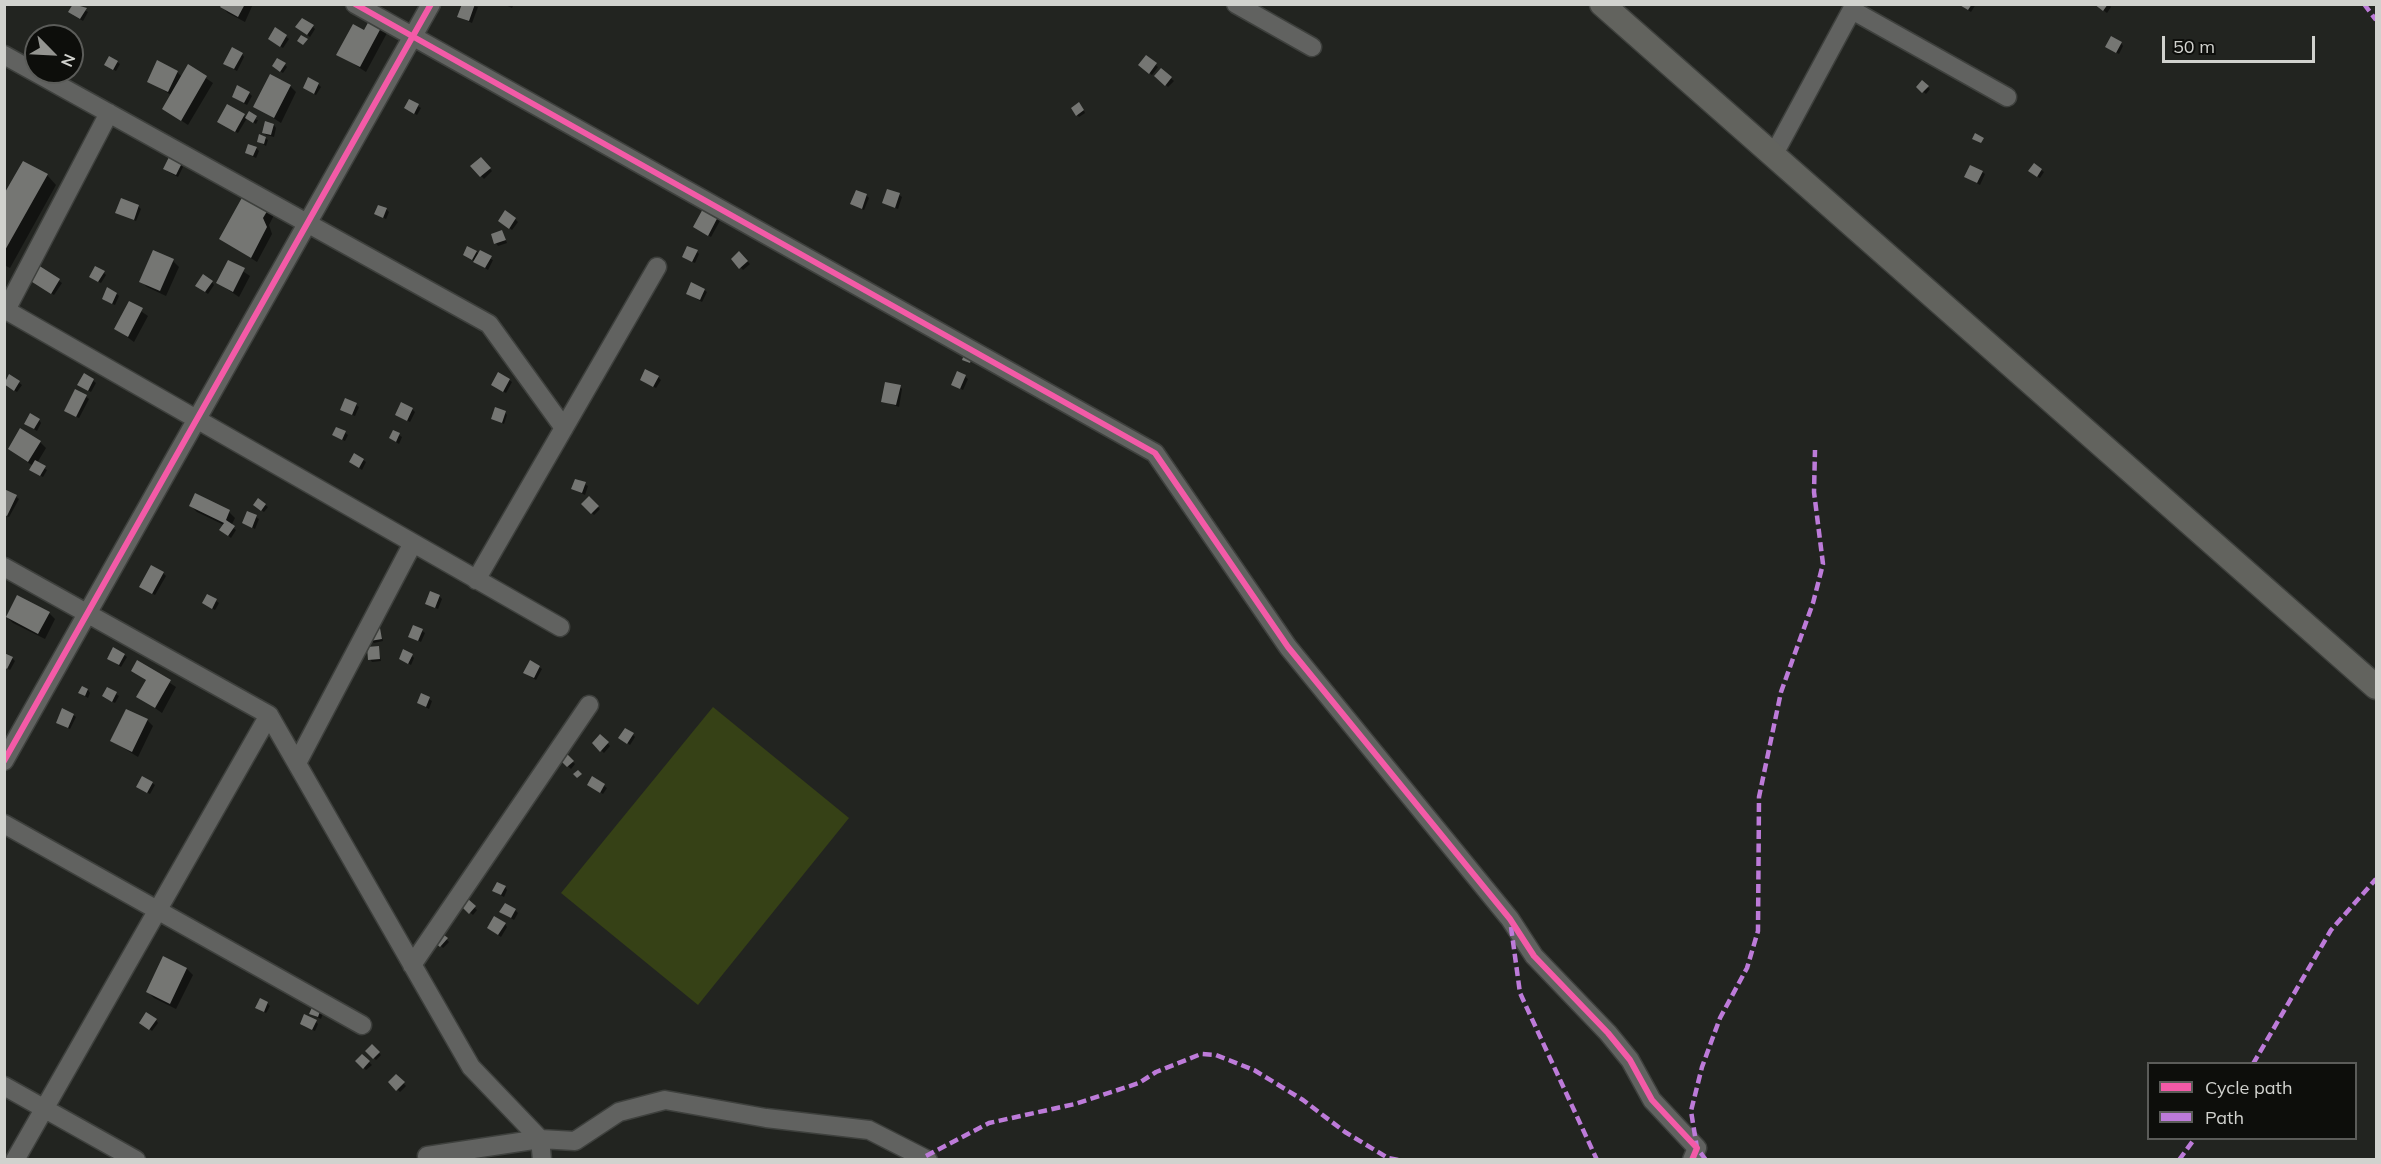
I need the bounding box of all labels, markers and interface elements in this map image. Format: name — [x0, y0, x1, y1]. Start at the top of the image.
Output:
north arrow — [24, 24, 84, 84]
scale bar — [2165, 24, 2318, 62]
text: 50 m — [2173, 35, 2215, 58]
text: N — [57, 51, 80, 70]
legend — [2147, 1062, 2357, 1140]
text: Cycle path — [2205, 1076, 2292, 1099]
text: Path — [2205, 1106, 2244, 1129]

